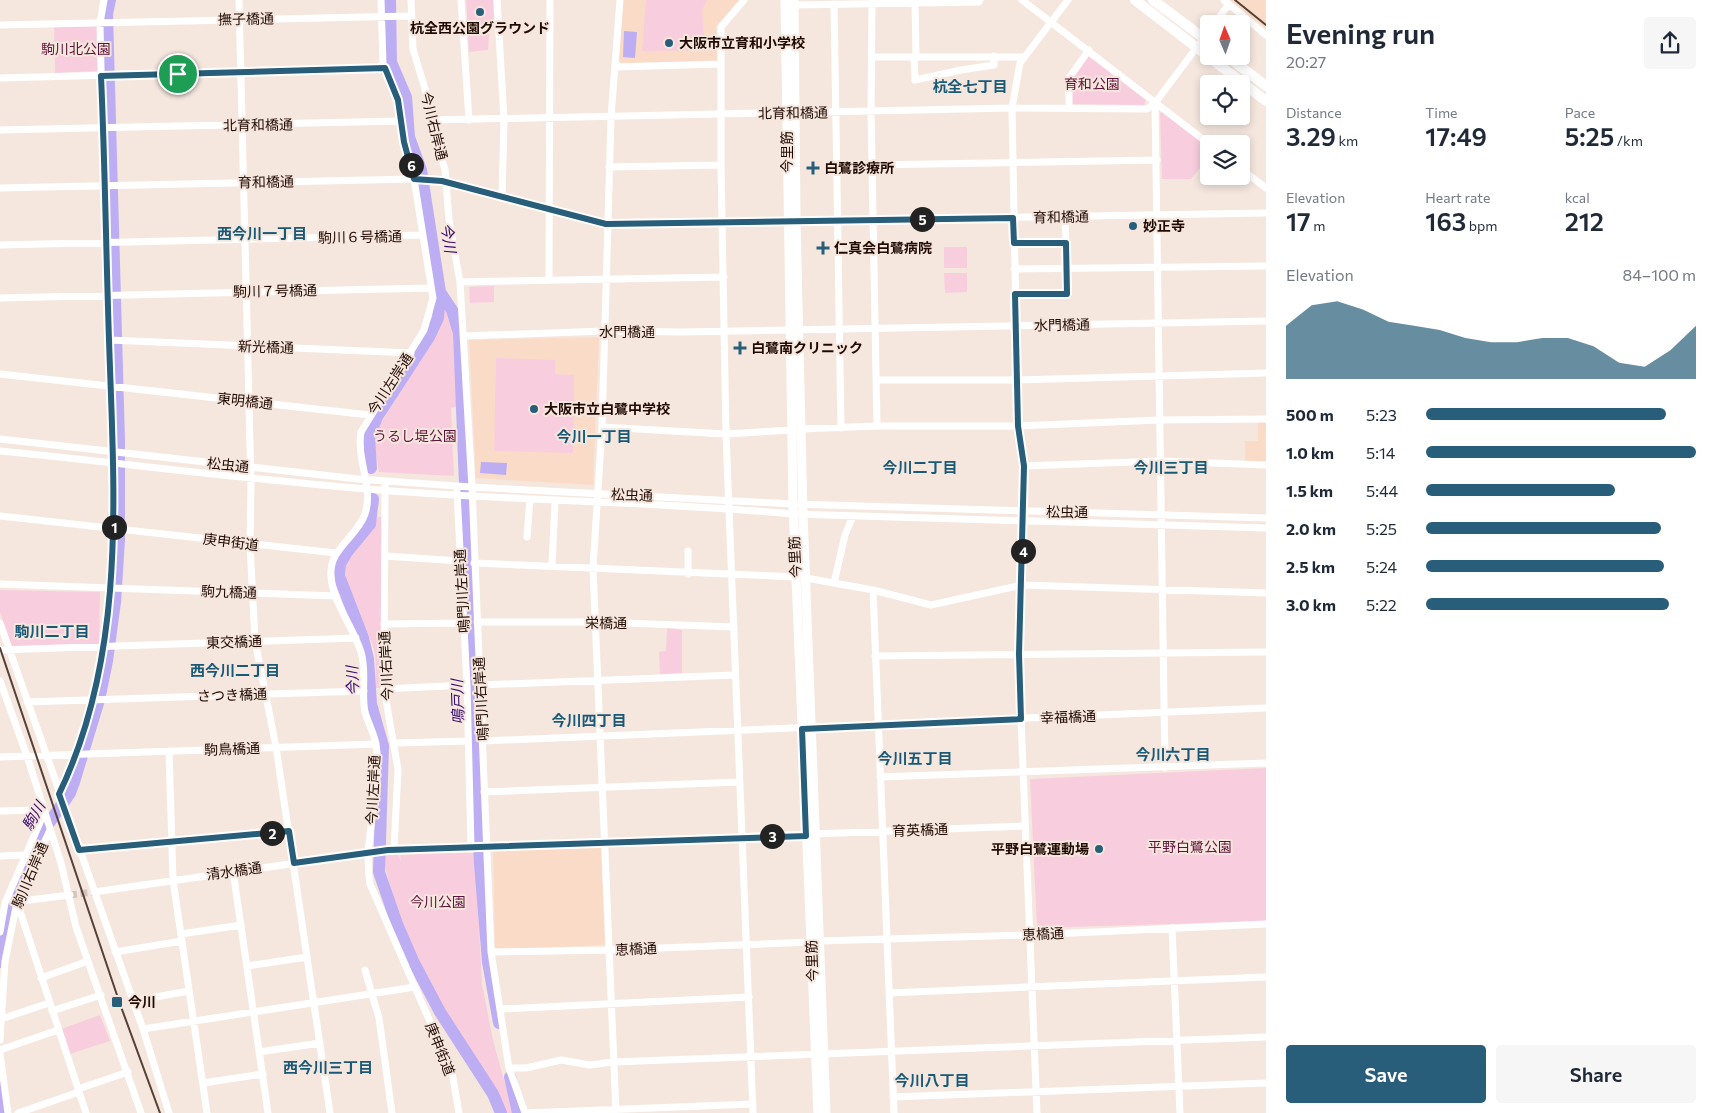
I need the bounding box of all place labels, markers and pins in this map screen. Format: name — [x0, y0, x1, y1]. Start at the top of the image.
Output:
marker: 杭全西公園グラウンド — [474, 6, 486, 18]
place label: 杭全西公園グラウンド — [410, 19, 550, 36]
place label: 大阪市立育和小学校 — [679, 34, 805, 51]
marker: 大阪市立育和小学校 — [663, 37, 675, 49]
pin — [157, 53, 199, 95]
pin: 6 — [398, 152, 424, 178]
place label: 白鷺診療所 — [824, 159, 894, 176]
marker: 白鷺診療所 — [806, 161, 820, 175]
pin: 5 — [910, 206, 934, 232]
place label: 妙正寺 — [1143, 217, 1185, 234]
marker: 妙正寺 — [1127, 220, 1139, 232]
place label: 仁真会白鷺病院 — [834, 239, 932, 256]
marker: 仁真会白鷺病院 — [816, 241, 830, 255]
place label: 白鷺南クリニック — [751, 339, 863, 356]
marker: 白鷺南クリニック — [733, 341, 747, 355]
place label: 大阪市立白鷺中学校 — [544, 400, 670, 417]
marker: 大阪市立白鷺中学校 — [528, 403, 540, 415]
pin: 1 — [102, 514, 126, 540]
pin: 4 — [1010, 538, 1036, 564]
pin: 2 — [260, 820, 284, 846]
pin: 3 — [760, 824, 784, 848]
place label: 平野白鷺運動場 — [991, 840, 1089, 857]
marker: 平野白鷺運動場 — [1093, 843, 1105, 855]
place label: 今川 — [128, 993, 156, 1010]
marker: 今川 — [110, 995, 124, 1009]

